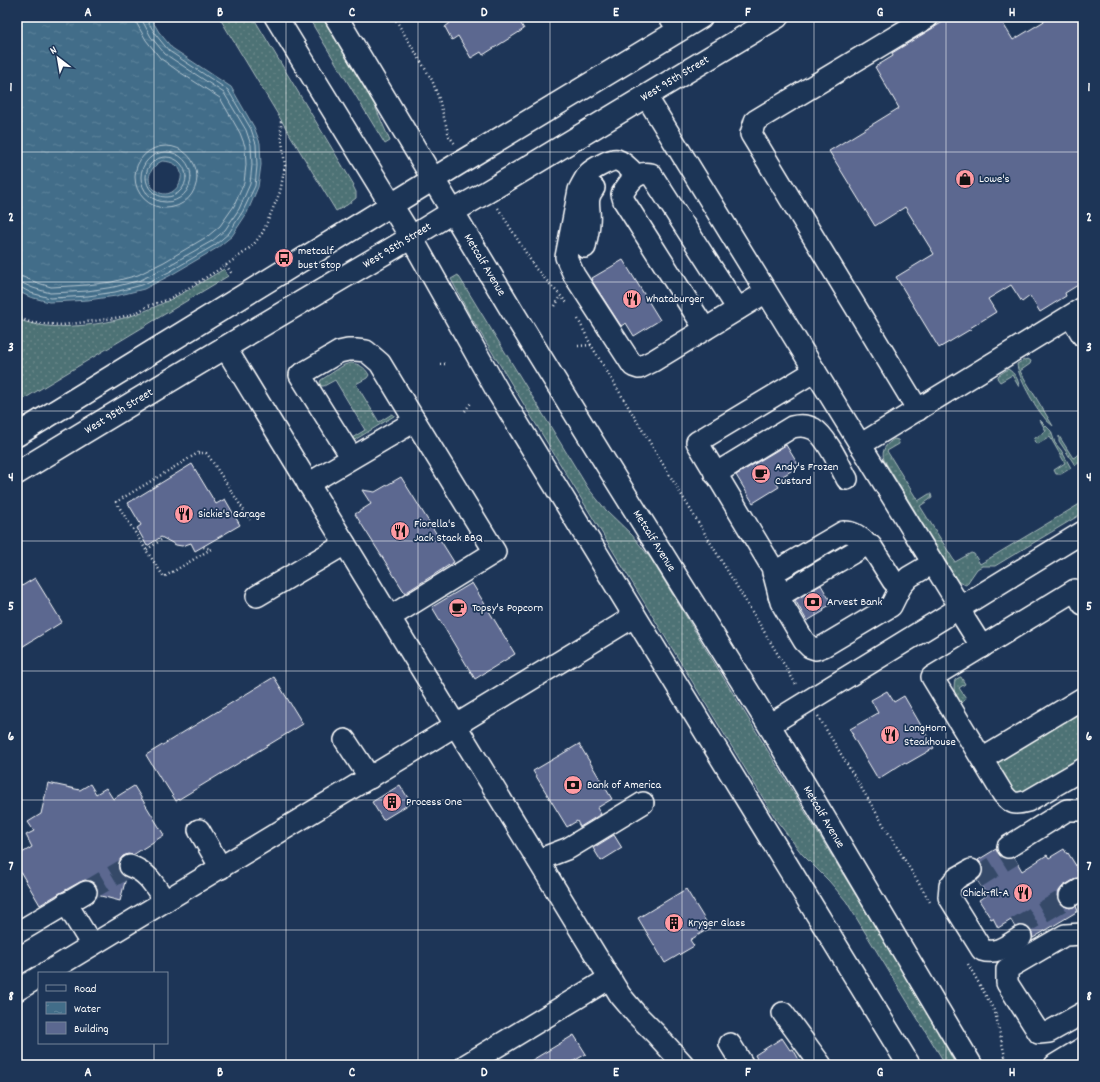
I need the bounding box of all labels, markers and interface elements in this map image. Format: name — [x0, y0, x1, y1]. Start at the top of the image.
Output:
text: A — [84, 4, 92, 23]
text: B — [217, 4, 223, 23]
text: C — [349, 4, 356, 23]
text: D — [481, 4, 488, 23]
text: E — [613, 4, 620, 23]
text: F — [745, 4, 751, 23]
text: G — [877, 4, 884, 23]
text: H — [1009, 4, 1016, 23]
north arrow — [38, 38, 78, 78]
text: N — [47, 43, 61, 59]
street label: West 95th Street — [637, 51, 713, 106]
text: 1 — [10, 79, 13, 98]
text: 1 — [1088, 79, 1091, 98]
shop icon: Lowe's — [954, 168, 976, 190]
place label: Lowe's — [979, 171, 1010, 188]
text: 2 — [8, 209, 14, 228]
text: 2 — [1086, 209, 1092, 228]
street label: West 95th Street — [360, 218, 435, 273]
street label: Metcalf Avenue — [459, 231, 510, 299]
place label: metcalf bust stop — [298, 243, 341, 274]
bus stop icon: metcalf bust stop — [273, 247, 295, 269]
restaurant icon: Whataburger — [621, 288, 643, 310]
place label: Whataburger — [646, 291, 704, 308]
text: 3 — [8, 339, 14, 358]
text: 3 — [1086, 339, 1092, 358]
street label: West 95th Street — [81, 384, 157, 439]
place label: Andy's Frozen Custard — [775, 459, 839, 490]
cafe icon: Andy's Frozen Custard — [750, 463, 772, 485]
text: 4 — [8, 469, 14, 488]
text: 4 — [1086, 469, 1092, 488]
restaurant icon: Sickie's Garage — [173, 503, 195, 525]
place label: Sickie's Garage — [198, 506, 265, 523]
street label: Metcalf Avenue — [628, 507, 680, 575]
place label: Fiorella's Jack Stack BBQ — [414, 516, 483, 547]
restaurant icon: Fiorella's Jack Stack BBQ — [389, 520, 411, 542]
bank icon: Arvest Bank — [802, 591, 824, 613]
place label: Arvest Bank — [827, 594, 882, 611]
cafe icon: Topsy's Popcorn — [447, 597, 469, 619]
text: 5 — [8, 598, 14, 617]
text: 5 — [1086, 598, 1092, 617]
place label: Topsy's Popcorn — [472, 600, 544, 617]
place label: LongHorn Steakhouse — [904, 720, 956, 751]
restaurant icon: LongHorn Steakhouse — [879, 724, 901, 746]
text: 6 — [8, 728, 15, 747]
text: 6 — [1086, 728, 1093, 747]
bank icon: Bank of America — [562, 774, 584, 796]
place label: Bank of America — [587, 777, 661, 794]
street label: Metcalf Avenue — [799, 783, 849, 851]
building icon: Process One — [381, 791, 403, 813]
place label: Process One — [406, 794, 462, 811]
text: 7 — [9, 858, 14, 877]
text: 7 — [1087, 858, 1092, 877]
restaurant icon: Chick-fil-A — [1012, 882, 1034, 904]
place label: Chick-fil-A — [962, 885, 1009, 902]
building icon: Kryger Glass — [663, 912, 685, 934]
place label: Kryger Glass — [688, 915, 745, 932]
legend — [38, 972, 168, 1044]
text: Road — [74, 981, 96, 998]
text: 8 — [8, 988, 14, 1007]
text: 8 — [1086, 988, 1092, 1007]
text: Water — [74, 1001, 101, 1018]
text: Building — [74, 1021, 109, 1038]
text: A — [84, 1064, 92, 1082]
text: B — [217, 1064, 223, 1082]
text: C — [349, 1064, 356, 1082]
text: D — [481, 1064, 488, 1082]
text: E — [613, 1064, 620, 1082]
text: F — [745, 1064, 751, 1082]
text: G — [877, 1064, 884, 1082]
text: H — [1009, 1064, 1016, 1082]

